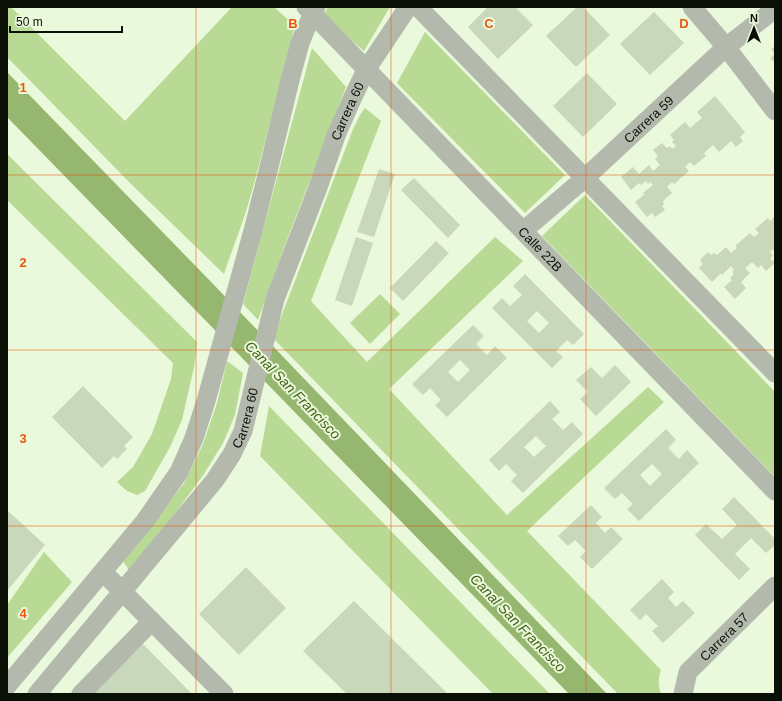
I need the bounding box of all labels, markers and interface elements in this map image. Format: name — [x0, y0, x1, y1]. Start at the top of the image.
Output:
scale bar — [10, 8, 122, 34]
north arrow — [734, 8, 774, 48]
text: N — [750, 12, 758, 24]
text: 50 m — [16, 15, 43, 29]
text: B — [288, 16, 298, 31]
text: C — [484, 16, 494, 31]
text: D — [679, 16, 689, 31]
text: 1 — [19, 80, 27, 95]
street label: Carrera 60 — [328, 80, 367, 142]
street label: Carrera 59 — [621, 93, 677, 146]
street label: Calle 22B — [515, 224, 565, 275]
text: 2 — [19, 255, 27, 270]
water label: Canal San Francisco — [242, 338, 344, 442]
street label: Carrera 60 — [229, 386, 261, 451]
text: 3 — [19, 431, 27, 446]
water label: Canal San Francisco — [467, 571, 569, 675]
text: 4 — [19, 606, 27, 621]
street label: Carrera 57 — [697, 610, 752, 664]

